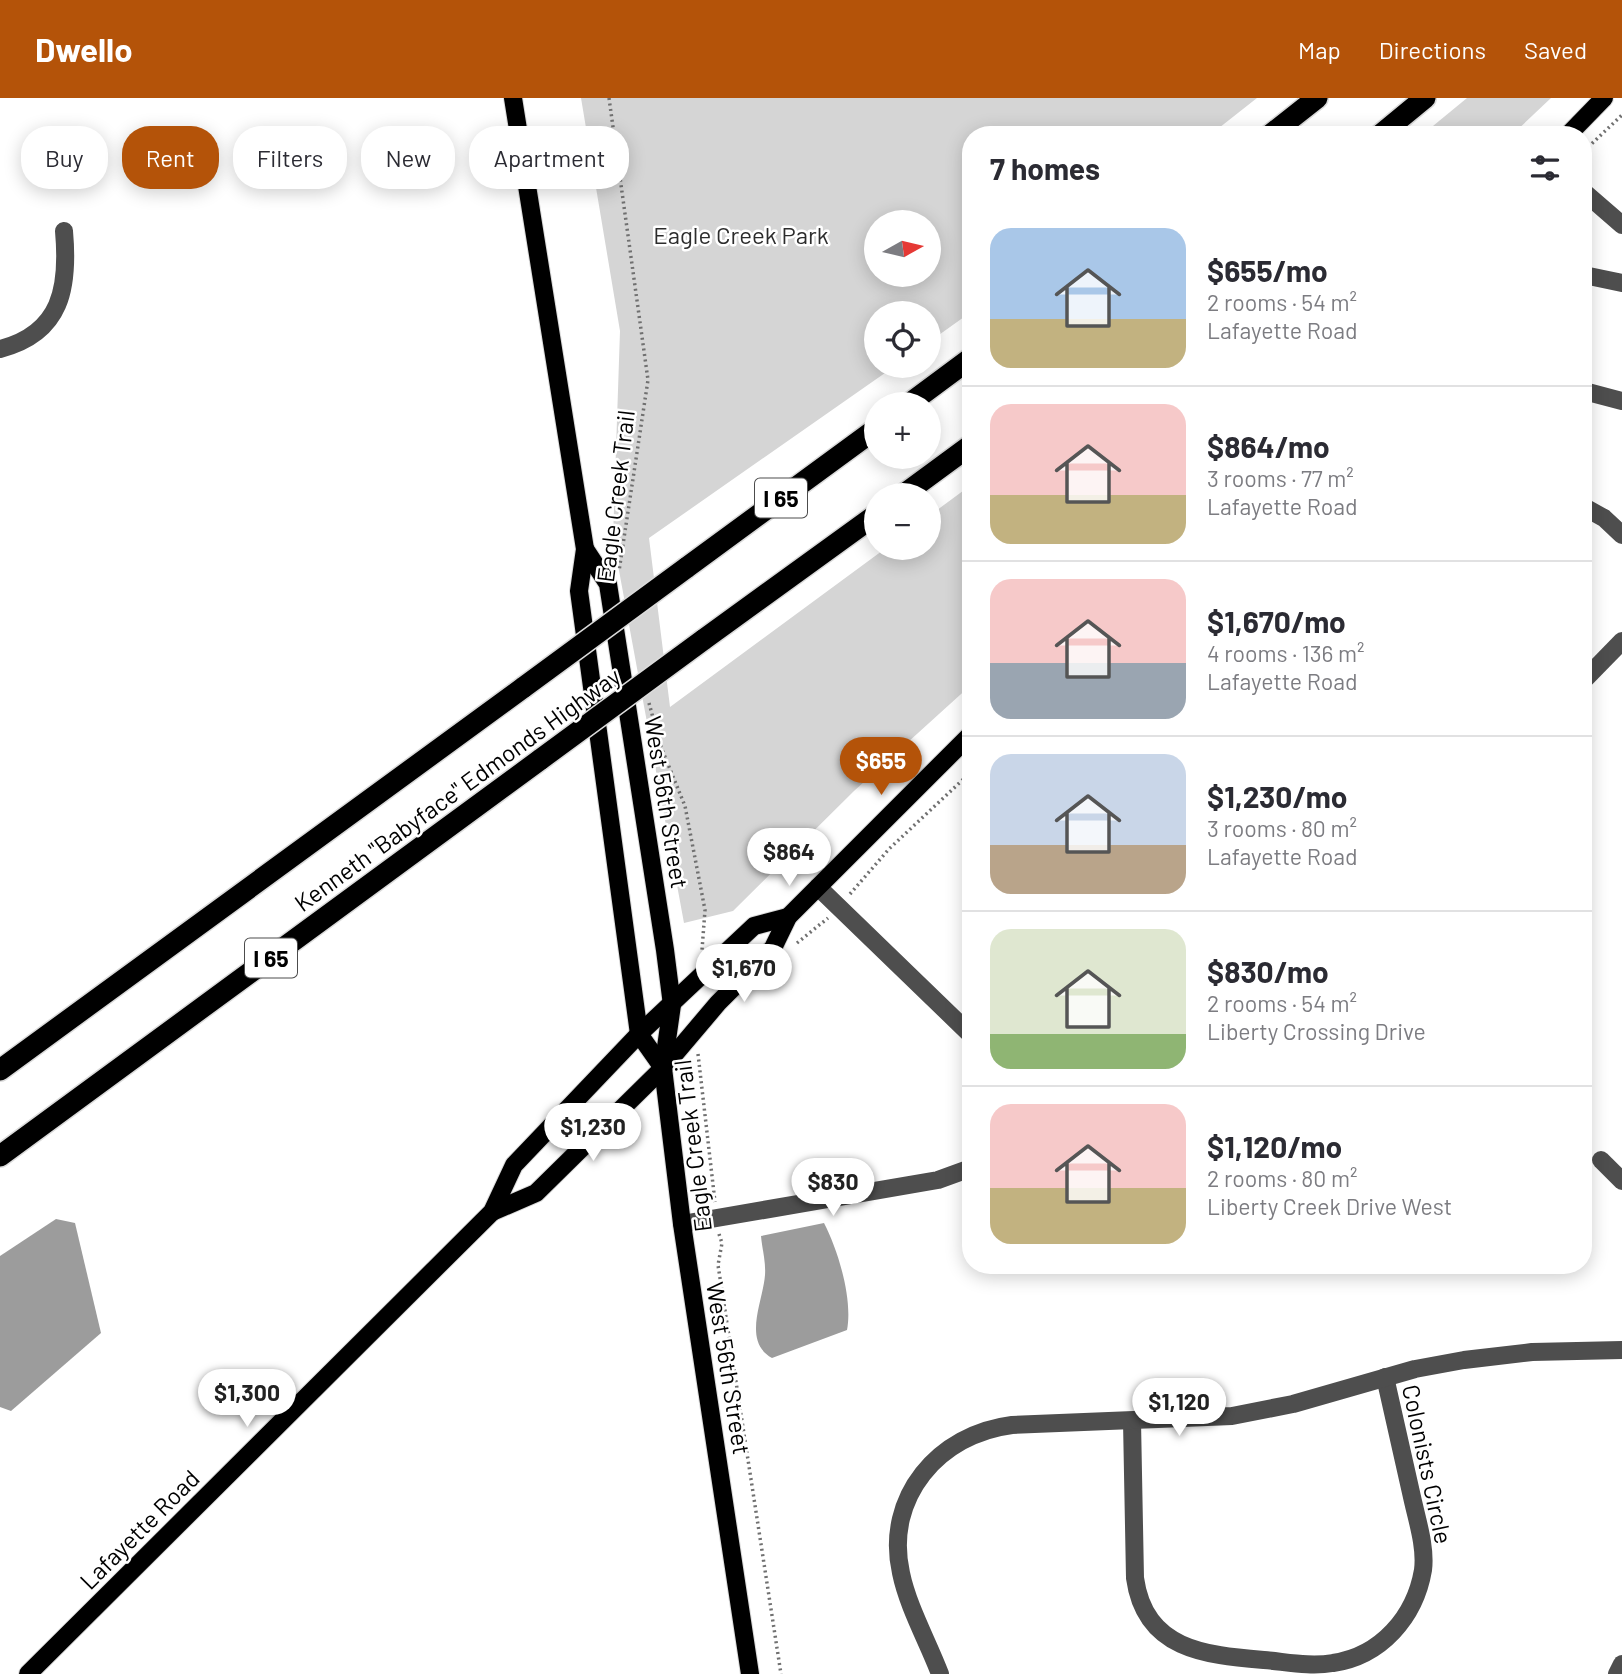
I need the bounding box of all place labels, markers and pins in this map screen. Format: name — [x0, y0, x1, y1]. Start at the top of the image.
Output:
pin: $655 — [840, 738, 922, 797]
pin: $864 — [748, 828, 830, 888]
pin: $1,670 — [687, 944, 801, 1004]
pin: $1,230 — [536, 1104, 650, 1163]
pin: $830 — [792, 1158, 874, 1218]
pin: $1,300 — [190, 1370, 304, 1429]
pin: $1,120 — [1122, 1378, 1236, 1438]

